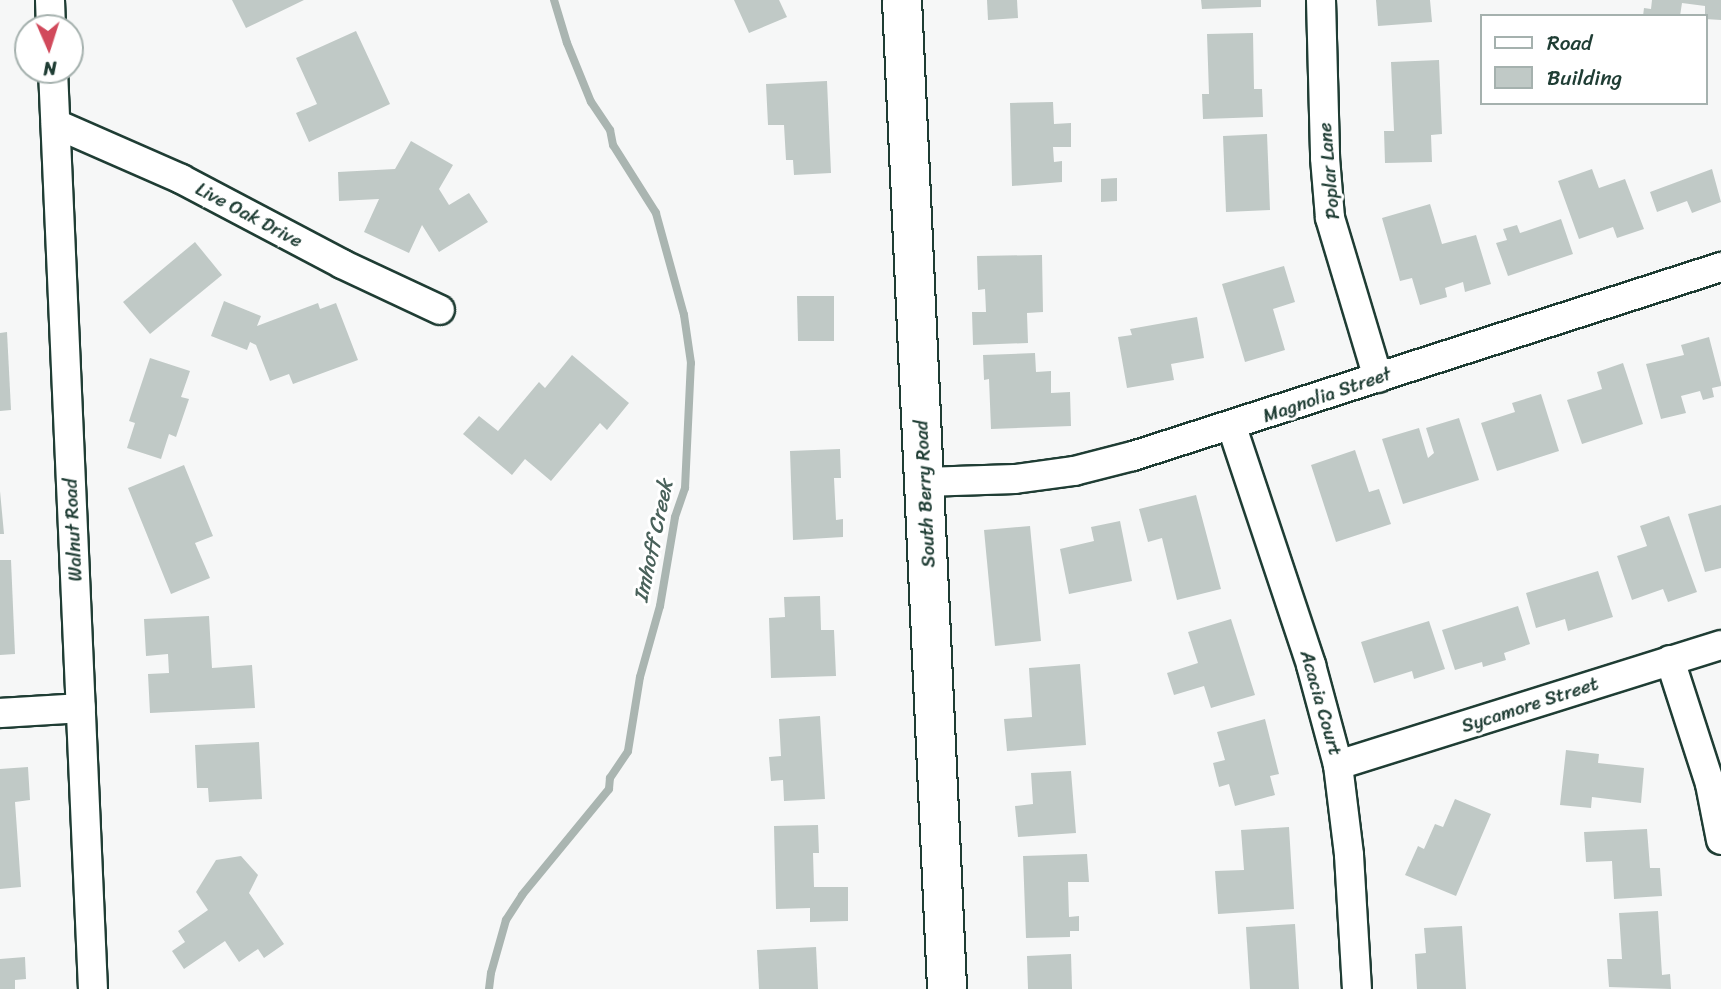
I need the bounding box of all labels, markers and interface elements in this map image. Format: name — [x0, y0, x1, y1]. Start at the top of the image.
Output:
north arrow — [14, 14, 84, 84]
legend — [1480, 14, 1707, 105]
text: Road — [1547, 24, 1592, 62]
text: N — [43, 52, 57, 85]
text: Building — [1547, 59, 1622, 97]
street label: Poplar Lane — [1313, 122, 1345, 220]
street label: Live Oak Drive — [192, 177, 306, 253]
street label: Magnolia Street — [1260, 362, 1394, 428]
street label: South Berry Road — [910, 420, 940, 568]
water label: Imhoff Creek — [628, 477, 678, 605]
street label: Walnut Road — [59, 478, 87, 582]
street label: Acacia Court — [1295, 648, 1347, 758]
street label: Sycamore Street — [1459, 672, 1601, 738]

